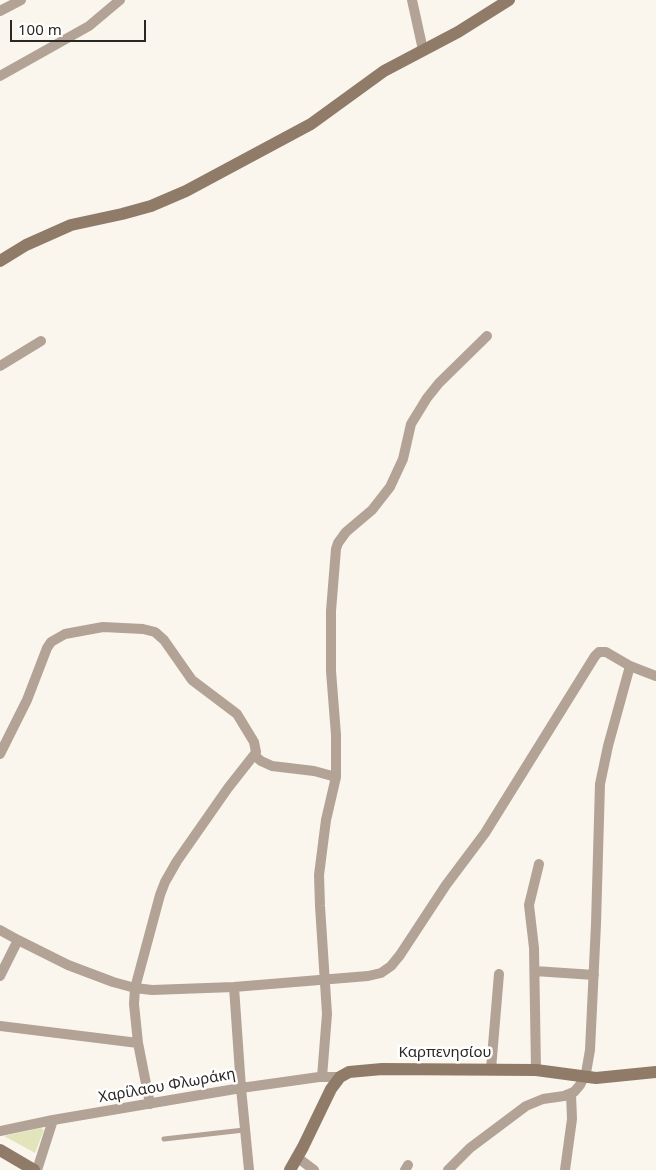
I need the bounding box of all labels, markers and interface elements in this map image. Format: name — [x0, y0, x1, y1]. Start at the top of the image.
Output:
scale bar — [12, 10, 149, 42]
text: 100 m — [18, 19, 62, 39]
street label: Καρπενησίου — [398, 1044, 492, 1062]
street label: Χαρίλαου Φλωράκη — [97, 1065, 237, 1107]

